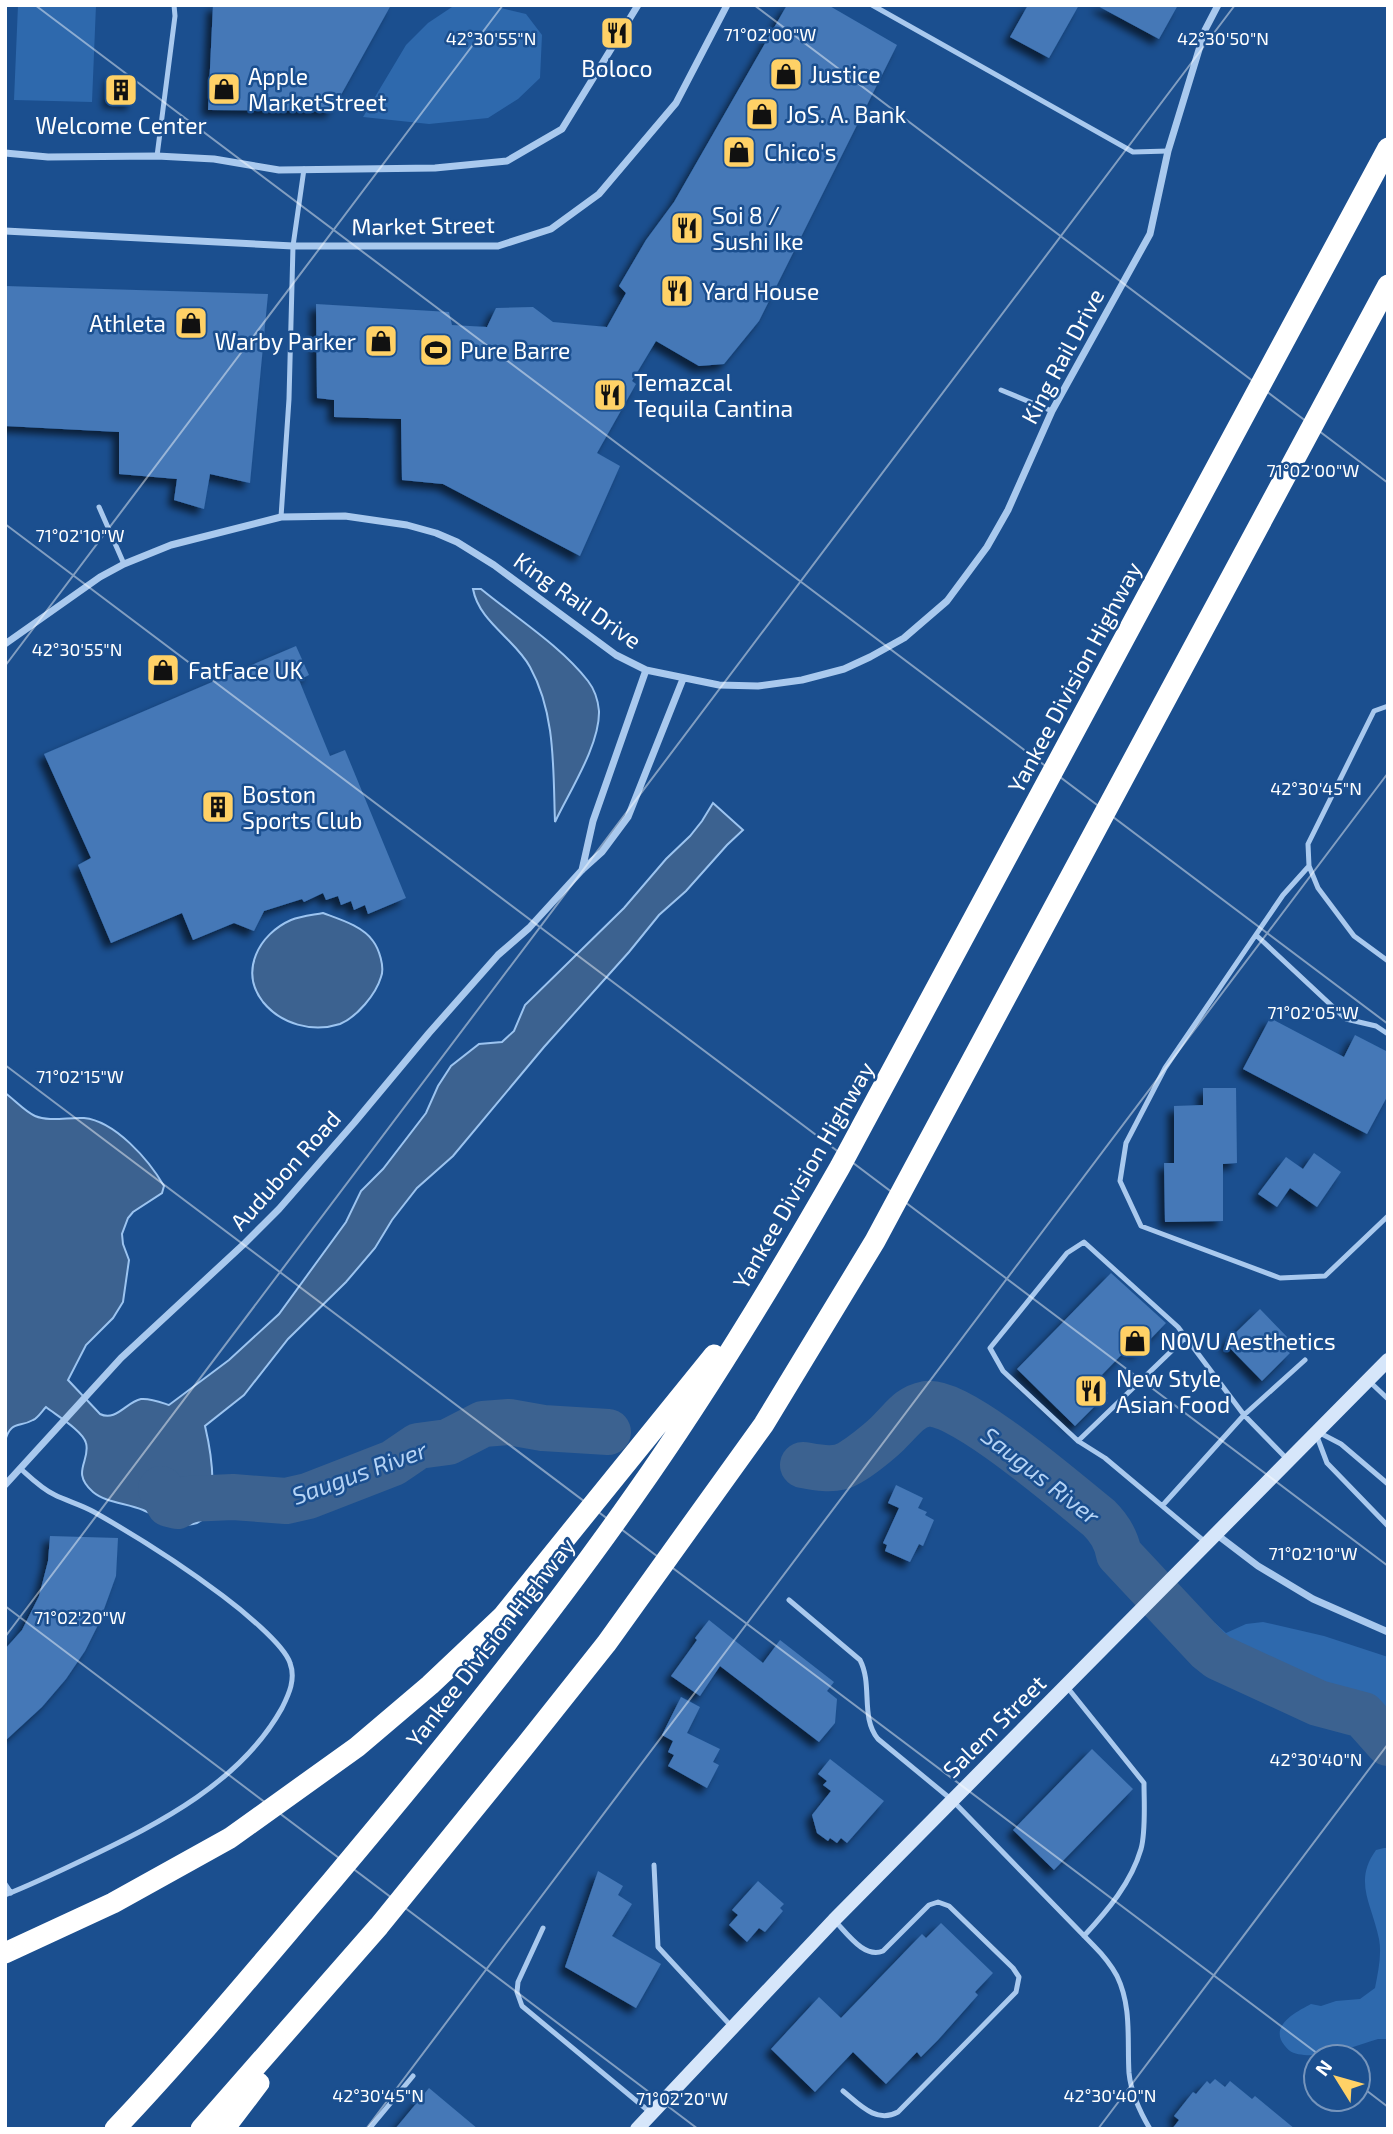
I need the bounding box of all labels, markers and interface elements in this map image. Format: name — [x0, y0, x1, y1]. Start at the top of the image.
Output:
restaurant icon: Boloco — [598, 14, 636, 52]
text: 71°02'00"W — [724, 23, 816, 45]
text: 42°30'55"N — [446, 27, 536, 49]
text: 42°30'50"N — [1177, 27, 1269, 49]
place label: Boloco — [581, 54, 653, 82]
shop icon: Justice — [767, 55, 805, 93]
place label: Justice — [810, 60, 881, 88]
place label: Apple MarketStreet — [248, 62, 387, 116]
shop icon: Apple MarketStreet — [205, 70, 243, 108]
building icon: Welcome Center — [102, 71, 140, 109]
shop icon: JoS. A. Bank — [743, 95, 781, 133]
place label: JoS. A. Bank — [786, 100, 906, 128]
place label: Welcome Center — [35, 111, 207, 139]
shop icon: Chico's — [720, 133, 758, 171]
place label: Chico's — [764, 138, 836, 166]
place label: Soi 8 / Sushi Ike — [712, 201, 804, 255]
restaurant icon: Soi 8 / Sushi Ike — [668, 209, 706, 247]
street label: Market Street — [351, 210, 495, 240]
restaurant icon: Yard House — [658, 272, 696, 310]
place label: Yard House — [702, 277, 819, 305]
street label: King Rail Drive — [1015, 284, 1109, 428]
shop icon: Athleta — [172, 304, 210, 342]
place label: Athleta — [89, 309, 166, 337]
shop icon: Warby Parker — [362, 322, 400, 360]
place label: Warby Parker — [215, 327, 356, 355]
sports icon: Pure Barre — [417, 331, 455, 369]
place label: Pure Barre — [460, 336, 570, 364]
place label: Temazcal Tequila Cantina — [634, 368, 793, 422]
restaurant icon: Temazcal Tequila Cantina — [591, 376, 629, 414]
text: 71°02'00"W — [1267, 459, 1359, 481]
text: 71°02'10"W — [35, 524, 125, 546]
street label: King Rail Drive — [509, 546, 647, 654]
street label: Yankee Division Highway — [1001, 557, 1147, 797]
text: 42°30'55"N — [32, 638, 122, 660]
shop icon: FatFace UK — [144, 651, 182, 689]
place label: FatFace UK — [188, 656, 304, 684]
text: 42°30'45"N — [1270, 777, 1362, 799]
place label: Boston Sports Club — [242, 780, 362, 834]
building icon: Boston Sports Club — [199, 788, 237, 826]
text: 71°02'05"W — [1267, 1001, 1359, 1023]
street label: Yankee Division Highway — [726, 1056, 880, 1294]
text: 71°02'15"W — [36, 1065, 124, 1087]
street label: Audubon Road — [224, 1104, 346, 1236]
shop icon: NOVU Aesthetics — [1116, 1322, 1154, 1360]
place label: NOVU Aesthetics — [1160, 1327, 1336, 1355]
place label: New Style Asian Food — [1116, 1364, 1230, 1418]
restaurant icon: New Style Asian Food — [1072, 1372, 1110, 1410]
water label: Saugus River — [976, 1420, 1106, 1530]
water label: Saugus River — [287, 1434, 431, 1510]
street label: Yankee Division Highway — [400, 1532, 580, 1752]
text: 71°02'10"W — [1268, 1542, 1358, 1564]
text: 71°02'20"W — [34, 1606, 126, 1628]
street label: Salem Street — [937, 1669, 1051, 1783]
text: 42°30'40"N — [1270, 1748, 1362, 1770]
north arrow — [1302, 2043, 1372, 2113]
text: N — [1310, 2055, 1336, 2080]
text: 42°30'45"N — [332, 2084, 424, 2106]
text: 42°30'40"N — [1064, 2084, 1156, 2106]
text: 71°02'20"W — [636, 2087, 728, 2109]

